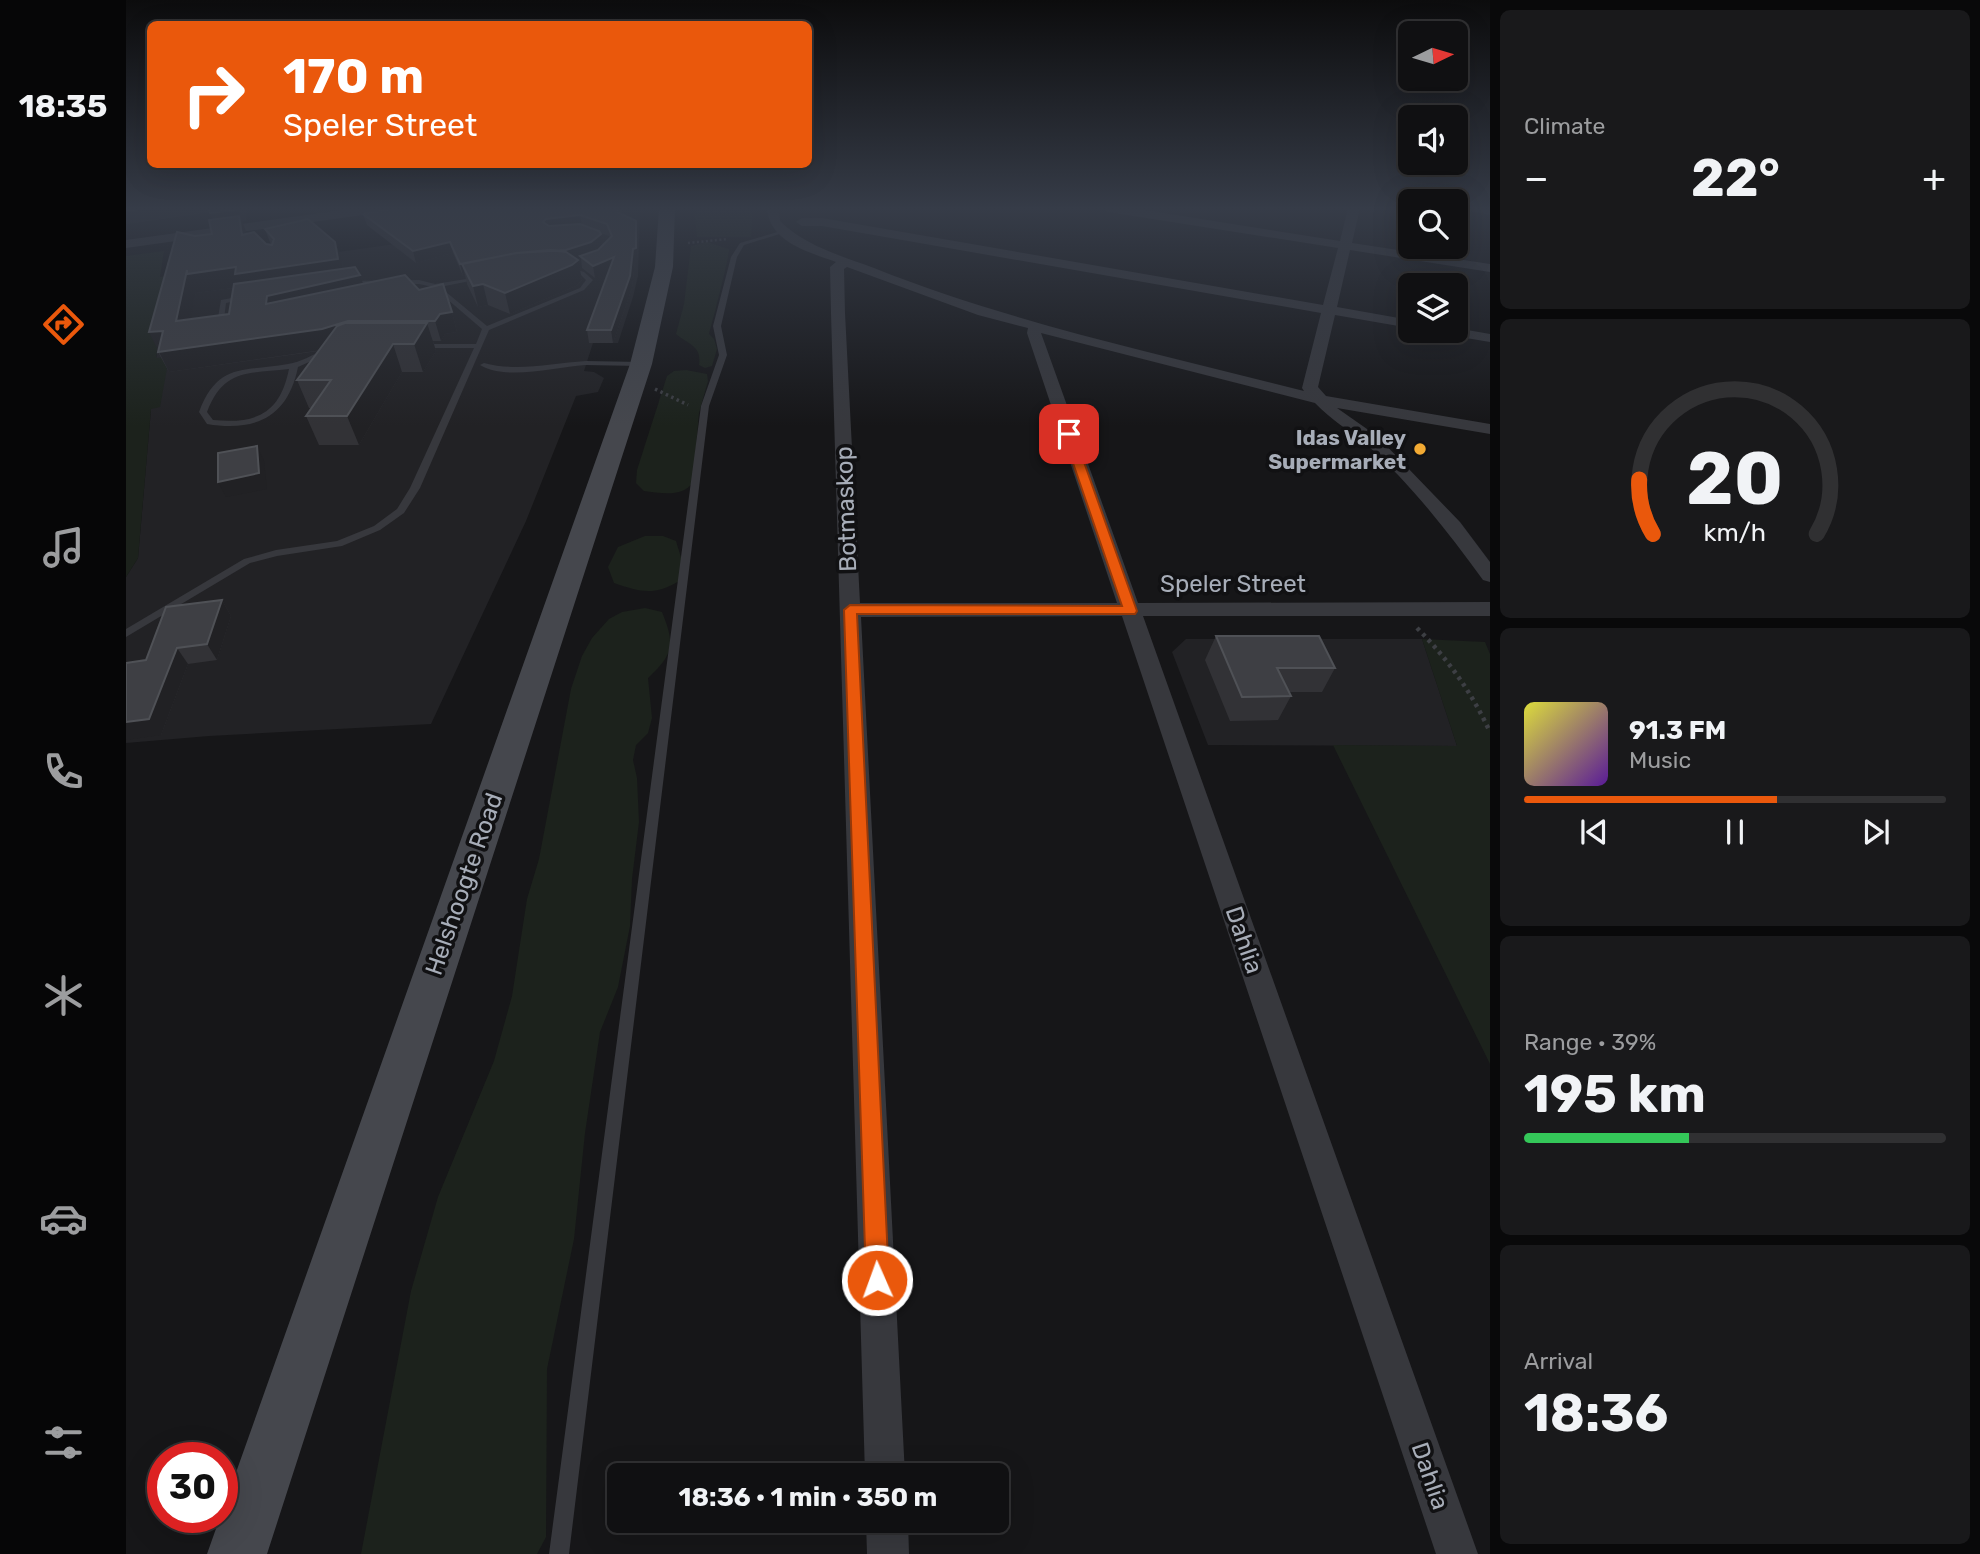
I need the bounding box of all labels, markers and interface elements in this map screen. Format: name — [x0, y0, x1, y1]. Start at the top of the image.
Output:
north arrow — [1398, 21, 1468, 91]
map controls — [1398, 21, 1468, 343]
text: 170 m — [283, 47, 424, 105]
icon: right — [168, 49, 259, 140]
text: 18:35 — [19, 87, 107, 125]
button: sound — [1398, 105, 1468, 175]
text: Speler Street — [283, 106, 477, 144]
text: Climate — [1524, 112, 1605, 140]
text: 22° — [1691, 147, 1780, 209]
text: − — [1524, 155, 1549, 201]
text: + — [1922, 155, 1946, 201]
button: search — [1398, 189, 1468, 259]
button: layers — [1398, 273, 1468, 343]
icon: directions — [39, 300, 88, 349]
pin — [1039, 404, 1099, 464]
icon: arrive — [1050, 415, 1088, 453]
place label: Idas Valley Supermarket — [1268, 425, 1406, 474]
text: 20 — [1687, 437, 1783, 523]
marker: Idas Valley Supermarket — [1412, 441, 1428, 457]
street label: Botmaskop — [830, 446, 862, 572]
text: km/h — [1704, 518, 1766, 547]
icon: music — [39, 523, 88, 572]
street label: Speler Street — [1160, 570, 1306, 598]
text: 91.3 FM — [1629, 715, 1726, 746]
text: Music — [1629, 746, 1691, 774]
icon: phone — [39, 747, 88, 796]
street label: Helshoogte Road — [420, 789, 508, 979]
icon: previous — [1575, 813, 1613, 851]
icon: pause — [1716, 813, 1754, 851]
icon: next — [1857, 813, 1895, 851]
street label: Dahlia — [1219, 903, 1269, 977]
icon: climate — [39, 971, 88, 1020]
text: Range · 39% — [1524, 1028, 1656, 1056]
text: 195 km — [1524, 1063, 1706, 1125]
icon: car — [39, 1194, 88, 1243]
position arrow — [840, 1243, 914, 1317]
text: Arrival — [1524, 1347, 1593, 1375]
text: 18:36 — [1524, 1382, 1668, 1444]
icon: filters — [39, 1418, 88, 1467]
street label: Dahlia — [1405, 1439, 1455, 1513]
speed limit sign: 30 — [147, 1442, 238, 1533]
text: 18:36 · 1 min · 350 m — [679, 1482, 937, 1513]

